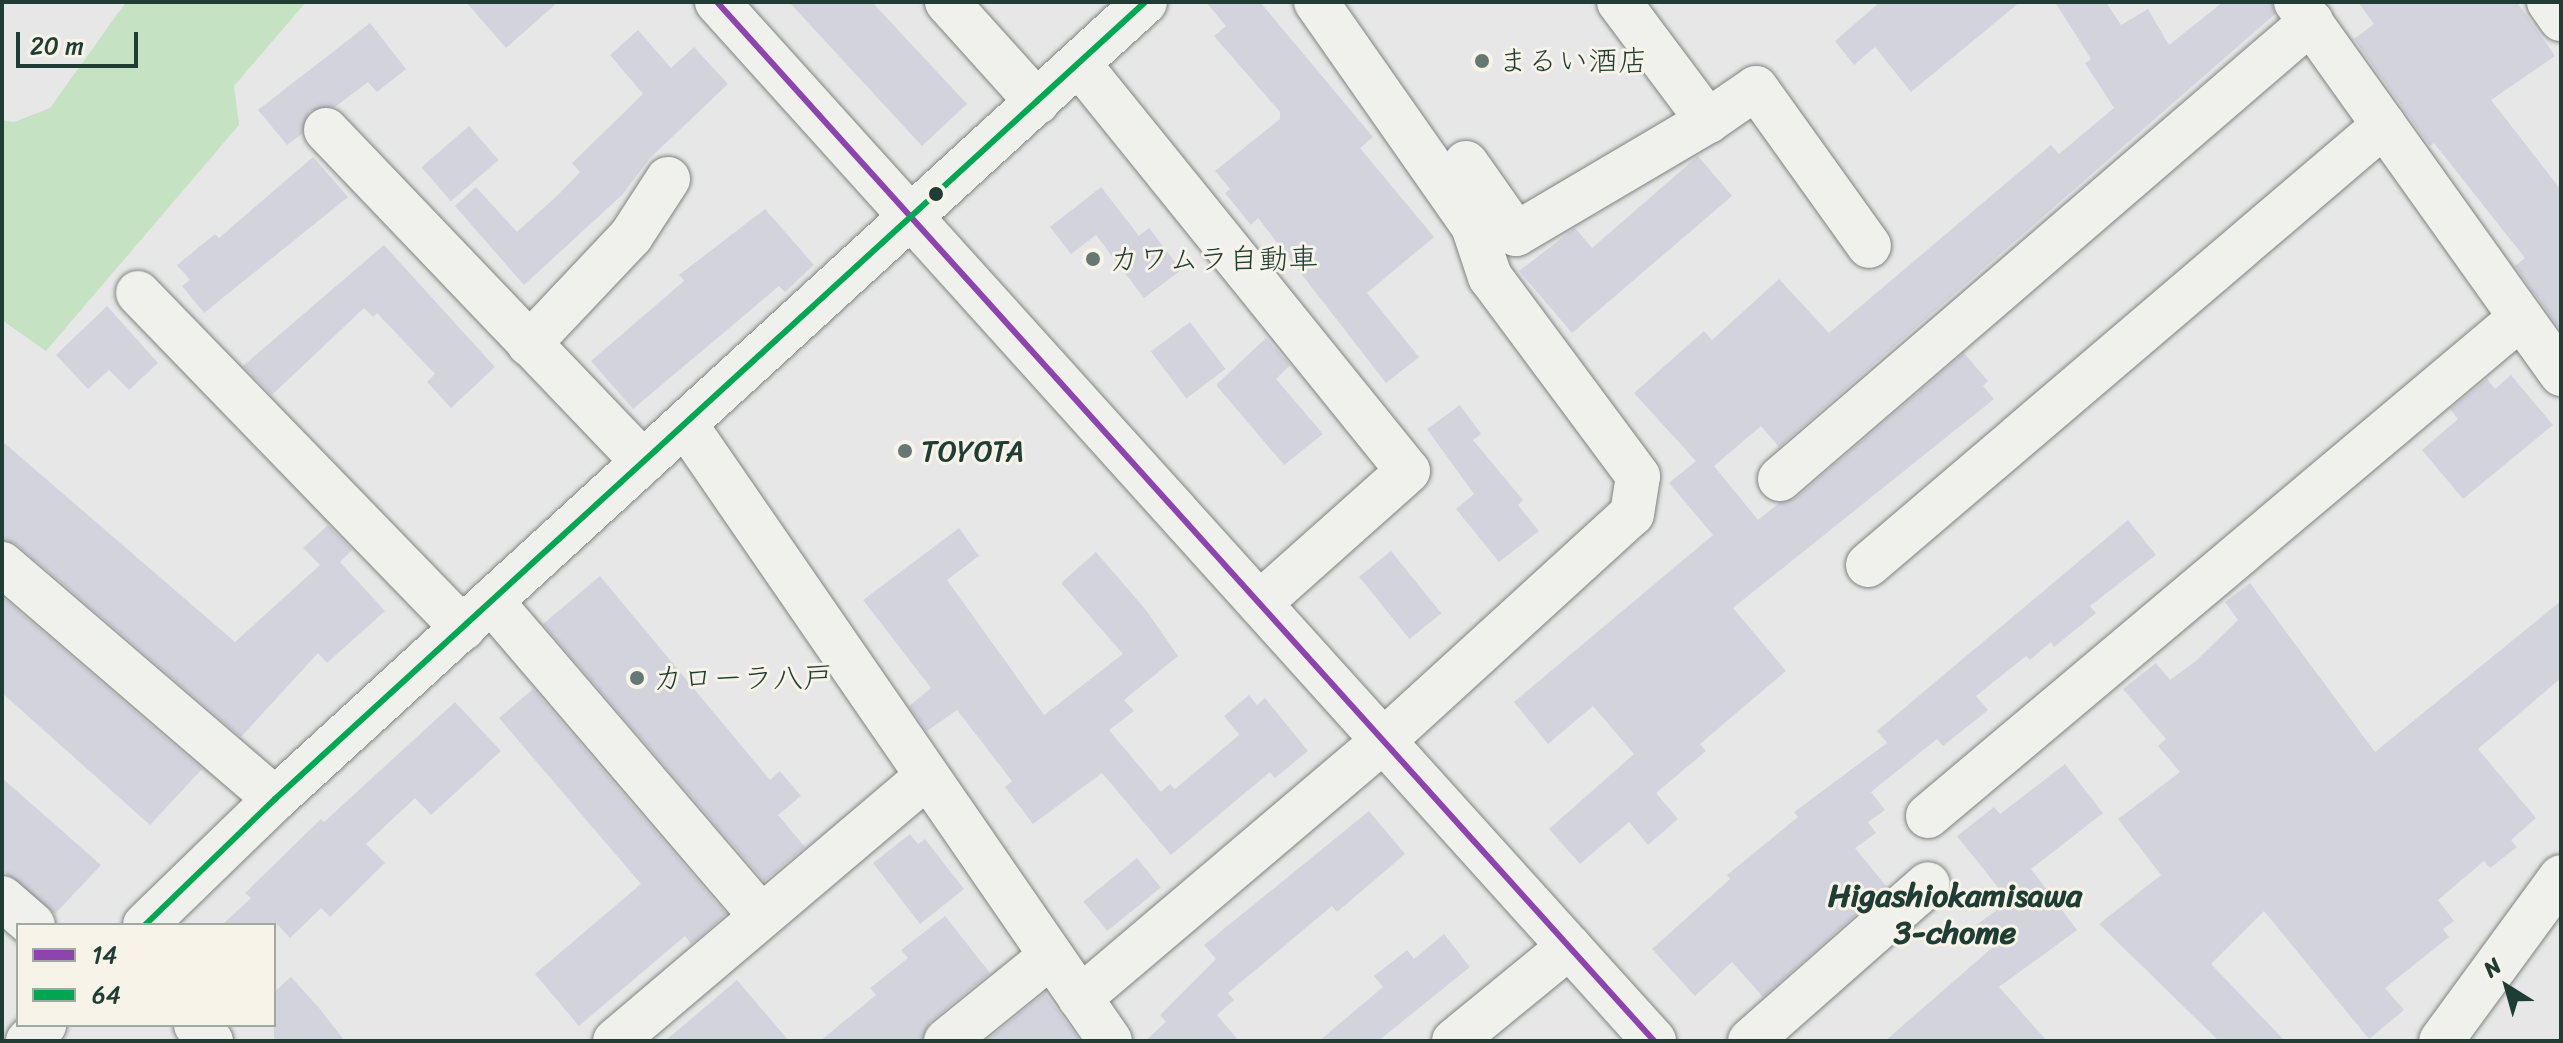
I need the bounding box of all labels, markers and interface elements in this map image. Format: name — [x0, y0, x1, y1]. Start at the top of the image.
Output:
scale bar — [20, 16, 142, 66]
text: 20 m — [30, 25, 84, 67]
place label: まるい酒店 — [1498, 43, 1648, 79]
marker: まるい酒店 — [1473, 52, 1491, 70]
unlabelled marker — [928, 186, 944, 202]
place label: カワムラ自動車 — [1109, 241, 1319, 277]
marker: カワムラ自動車 — [1084, 250, 1102, 268]
place label: TOYOTA — [921, 433, 1024, 469]
marker: TOYOTA — [896, 442, 914, 460]
place label: カローラ八戸 — [653, 660, 833, 696]
marker: カローラ八戸 — [628, 669, 646, 687]
district label: Higashiokamisawa 3-chome — [1828, 878, 2082, 953]
legend — [16, 923, 276, 1027]
text: 14 — [92, 934, 117, 976]
north arrow — [2467, 947, 2547, 1027]
text: N — [2474, 947, 2510, 988]
text: 64 — [92, 974, 121, 1016]

